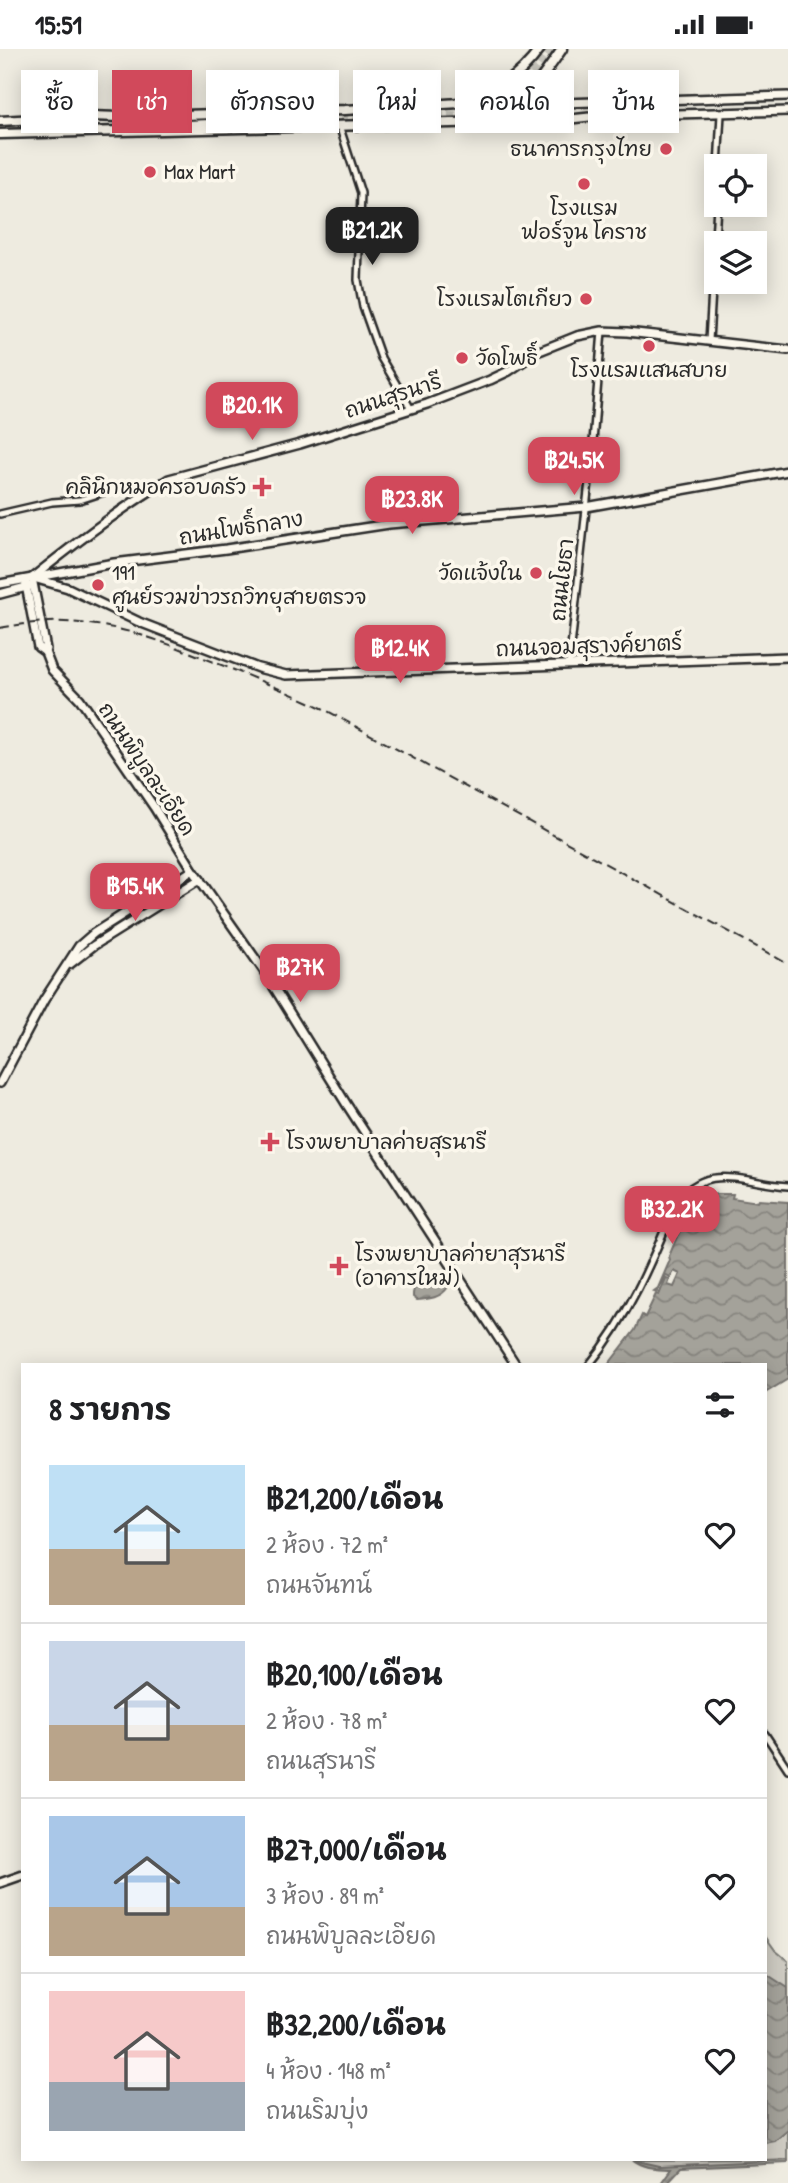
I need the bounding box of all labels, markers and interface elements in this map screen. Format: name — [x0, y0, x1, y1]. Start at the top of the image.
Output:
text: 15:51 — [35, 7, 82, 42]
chip: ซื้อ — [21, 70, 98, 133]
chip: เช่า — [112, 70, 192, 133]
chip: ตัวกรอง — [206, 70, 339, 133]
chip: ใหม่ — [353, 70, 441, 133]
chip: คอนโด — [455, 70, 574, 133]
chip: บ้าน — [588, 70, 679, 133]
place label: ธนาคารกรุงไทย — [510, 134, 652, 165]
marker: ธนาคารกรุงไทย — [658, 141, 674, 157]
map controls — [704, 154, 767, 294]
button: locate — [704, 154, 767, 217]
place label: Max Mart — [164, 157, 236, 186]
marker: Max Mart — [142, 164, 158, 180]
marker: โรงแรม ฟอร์จูน โคราช — [576, 176, 592, 192]
place label: โรงแรม ฟอร์จูน โคราช — [521, 193, 647, 248]
pin: ฿21.2K — [315, 207, 429, 267]
text: ฿21.2K — [342, 214, 402, 245]
button: layers — [704, 231, 767, 294]
place label: โรงแรมโตเกียว — [437, 284, 572, 313]
marker: โรงแรมโตเกียว — [578, 291, 594, 307]
marker: โรงแรมแสนสบาย — [641, 338, 657, 354]
place label: วัดโพธิ์ — [476, 340, 538, 372]
marker: วัดโพธิ์ — [454, 350, 470, 366]
place label: โรงแรมแสนสบาย — [570, 355, 728, 384]
street label: ถนนสุรนารี — [341, 366, 446, 427]
pin: ฿20.1K — [195, 383, 309, 442]
text: ฿20.1K — [222, 389, 282, 420]
pin: ฿24.5K — [517, 437, 631, 497]
text: ฿24.5K — [544, 444, 604, 475]
place label: คลินิกหมอครอบครัว — [65, 472, 246, 501]
marker: คลินิกหมอครอบครัว — [252, 477, 272, 497]
pin: ฿23.8K — [355, 477, 469, 536]
text: ฿23.8K — [381, 483, 443, 514]
street label: ถนนโพธิ์กลาง — [176, 500, 305, 552]
street label: ถนนโยธา — [543, 537, 580, 623]
place label: 191 ศูนย์รวมข่าวรถวิทยุสายตรวจ — [112, 558, 366, 613]
place label: วัดแจ้งใน — [439, 558, 522, 587]
marker: วัดแจ้งใน — [528, 565, 544, 581]
marker: 191 ศูนย์รวมข่าวรถวิทยุสายตรวจ — [90, 577, 106, 593]
pin: ฿12.4K — [343, 625, 457, 685]
street label: ถนนจอมสุรางค์ยาตร์ — [495, 628, 683, 665]
text: ฿12.4K — [371, 632, 429, 663]
street label: ถนนพิบูลละเอียด — [90, 696, 203, 842]
pin: ฿15.4K — [78, 863, 192, 923]
text: ฿15.4K — [106, 870, 164, 901]
pin: ฿27K — [259, 944, 341, 1004]
text: ฿27K — [276, 951, 324, 982]
place label: โรงพยาบาลค่ายสุรนารี — [286, 1127, 486, 1158]
marker: โรงพยาบาลค่ายสุรนารี — [260, 1132, 280, 1152]
pin: ฿32.2K — [615, 1187, 729, 1246]
text: ฿32.2K — [641, 1193, 703, 1224]
place label: โรงพยาบาลค่ายาสุรนารี (อาคารใหม่) — [355, 1239, 565, 1292]
marker: โรงพยาบาลค่ายาสุรนารี (อาคารใหม่) — [329, 1256, 349, 1276]
icon: filters — [701, 1386, 739, 1424]
text: 8 รายการ — [49, 1389, 171, 1429]
text: ฿21,200/เดือน — [266, 1478, 443, 1518]
icon: home — [105, 1493, 189, 1577]
icon: heart — [701, 1516, 739, 1554]
text: 2 ห้อง · 72 m² — [266, 1529, 388, 1560]
text: ถนนจันทน์ — [266, 1569, 372, 1600]
text: ฿20,100/เดือน — [266, 1654, 443, 1694]
icon: home — [105, 1669, 189, 1753]
icon: heart — [701, 1692, 739, 1730]
text: 2 ห้อง · 78 m² — [266, 1705, 387, 1736]
text: ถนนสุรนารี — [266, 1745, 376, 1776]
text: ฿27,000/เดือน — [266, 1829, 447, 1869]
icon: home — [105, 1844, 189, 1928]
icon: heart — [701, 1867, 739, 1905]
text: 3 ห้อง · 89 m² — [266, 1880, 384, 1911]
text: ถนนพิบูลละเอียด — [266, 1920, 436, 1951]
text: ฿32,200/เดือน — [266, 2004, 446, 2044]
icon: home — [105, 2019, 189, 2103]
icon: heart — [701, 2042, 739, 2080]
text: 4 ห้อง · 148 m² — [266, 2055, 391, 2086]
text: ถนนริมบุ่ง — [266, 2095, 368, 2126]

